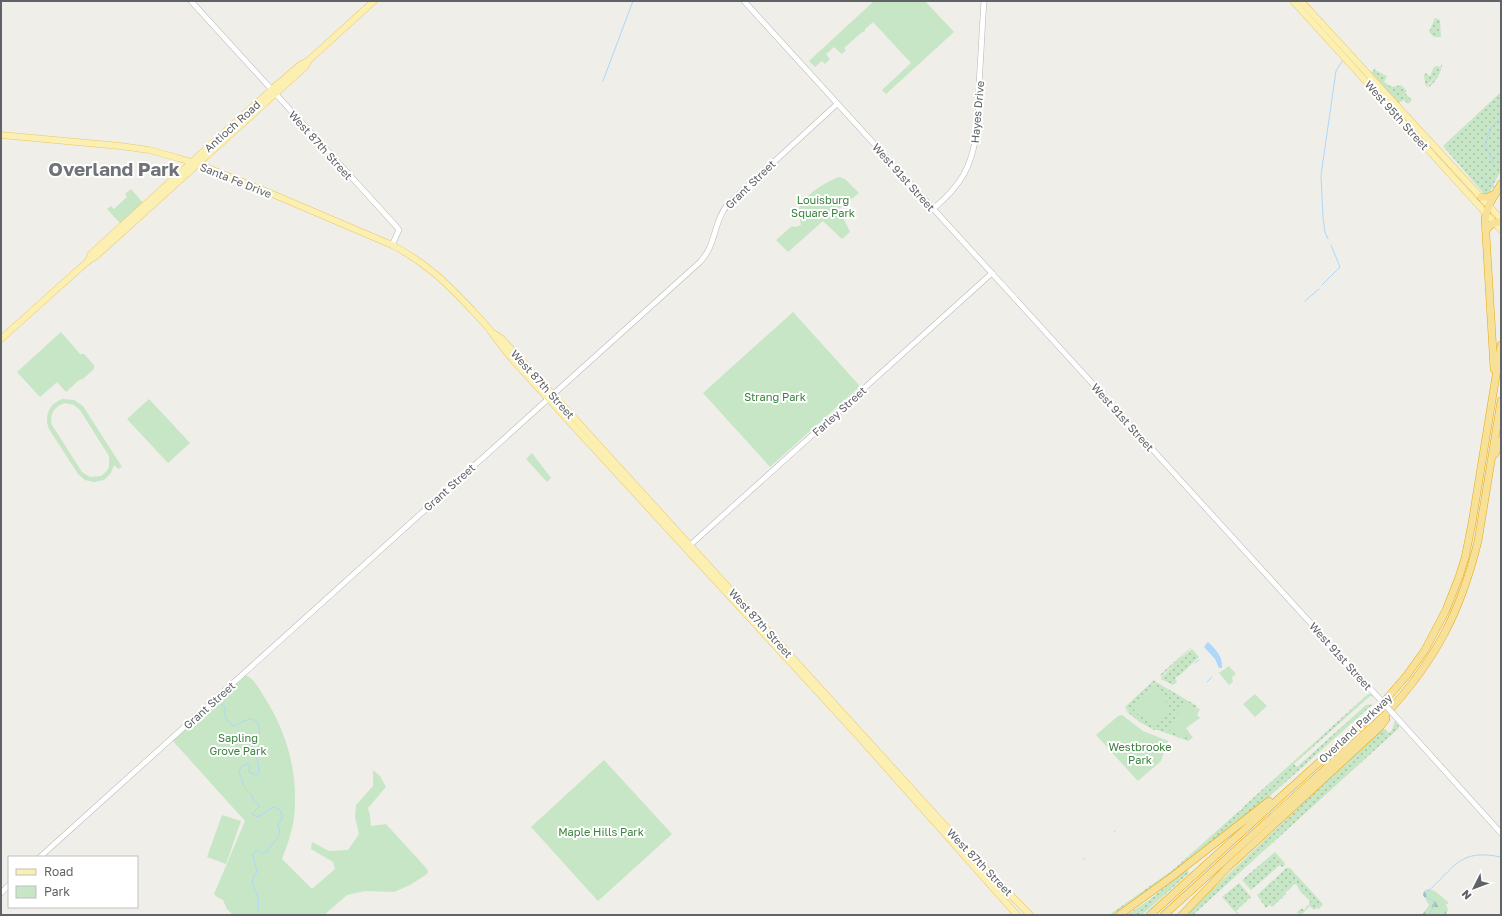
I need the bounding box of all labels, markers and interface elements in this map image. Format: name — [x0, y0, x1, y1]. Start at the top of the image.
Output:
street label: West 95th Street — [1362, 78, 1432, 152]
street label: Hayes Drive — [968, 80, 986, 144]
street label: Antioch Road — [201, 98, 263, 154]
street label: West 87th Street — [287, 108, 355, 182]
street label: West 91st Street — [870, 140, 938, 214]
district label: Overland Park — [48, 157, 180, 180]
street label: Grant Street — [722, 157, 778, 211]
street label: Santa Fe Drive — [198, 160, 274, 200]
park label: Louisburg Square Park — [791, 193, 855, 219]
street label: West 87th Street — [509, 347, 577, 421]
street label: West 91st Street — [1089, 380, 1157, 454]
street label: Farley Street — [809, 383, 869, 439]
park label: Strang Park — [744, 390, 806, 403]
street label: Grant Street — [421, 461, 477, 513]
street label: West 87th Street — [727, 586, 795, 660]
street label: West 91st Street — [1307, 619, 1375, 693]
street label: Grant Street — [181, 679, 237, 731]
street label: Overland Parkway — [1316, 691, 1394, 765]
park label: Sapling Grove Park — [209, 731, 267, 757]
park label: Westbrooke Park — [1108, 740, 1172, 766]
park label: Maple Hills Park — [558, 825, 644, 838]
street label: West 87th Street — [945, 826, 1015, 898]
legend — [8, 856, 138, 908]
text: Road — [44, 864, 73, 879]
north arrow — [1454, 868, 1494, 908]
text: Park — [44, 884, 70, 899]
text: N — [1459, 888, 1474, 902]

